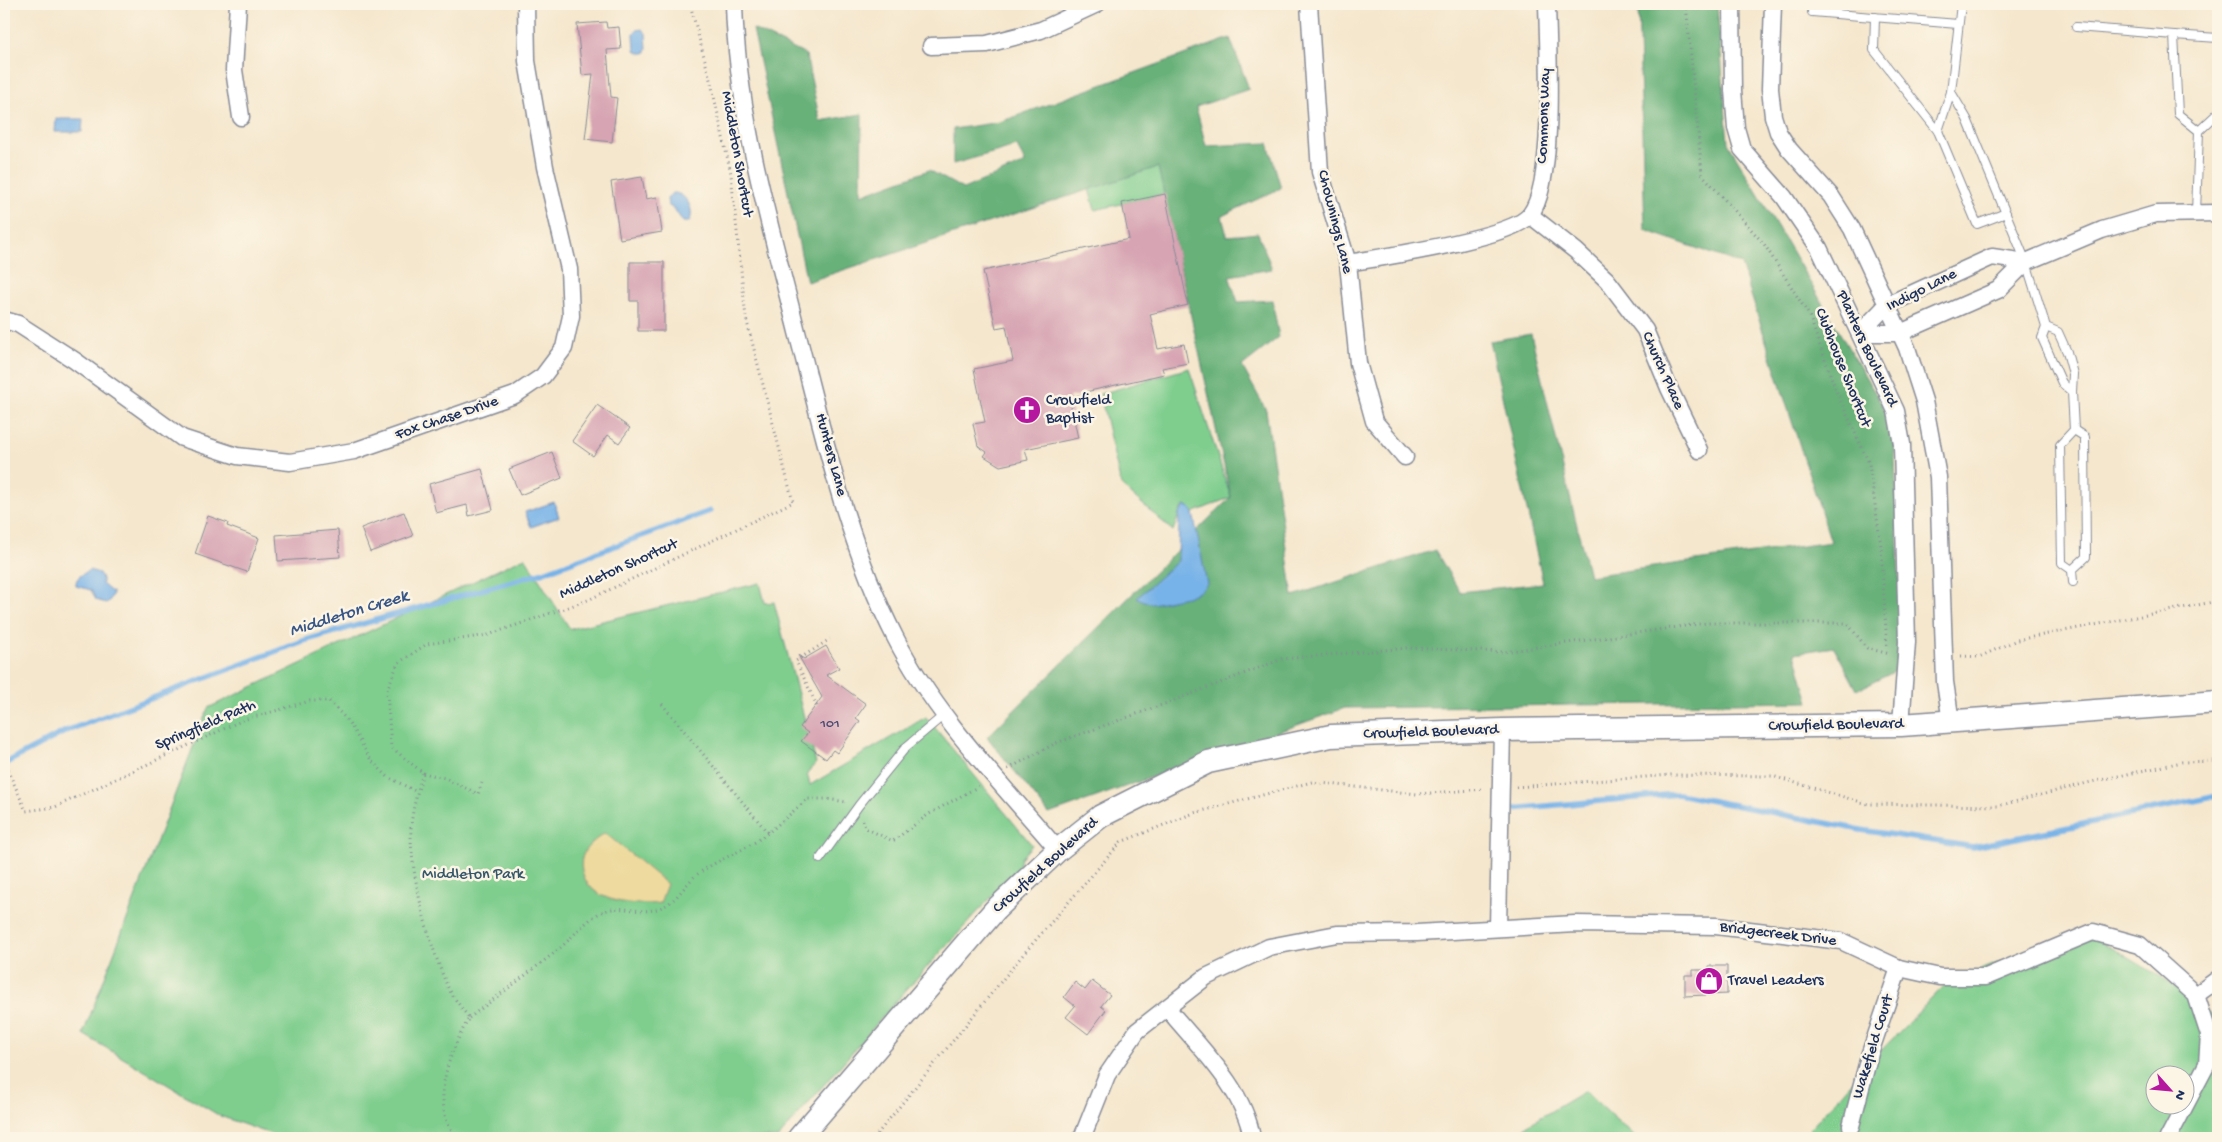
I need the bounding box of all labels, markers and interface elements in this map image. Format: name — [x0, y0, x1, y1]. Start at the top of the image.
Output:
street label: Commons Way — [1534, 68, 1556, 164]
street label: Middleton Shortcut — [716, 90, 757, 220]
street label: Chownings Lane — [1312, 168, 1356, 276]
street label: Indigo Lane — [1884, 265, 1961, 317]
street label: Planters Boulevard — [1830, 287, 1902, 411]
street label: Clubhouse Shortcut — [1810, 306, 1875, 432]
street label: Church Place — [1636, 329, 1688, 414]
street label: Fox Chase Drive — [392, 392, 502, 446]
place label: Crowfield Baptist — [1045, 392, 1112, 429]
church icon: Crowfield Baptist — [1012, 395, 1042, 425]
street label: Hunters Lane — [810, 411, 850, 499]
street label: Middleton Shortcut — [557, 535, 682, 605]
water label: Middleton Creek — [287, 585, 413, 642]
street label: Springfield Path — [153, 696, 259, 756]
street label: Crowfield Boulevard — [1768, 715, 1905, 737]
house number: 101 — [819, 716, 840, 733]
street label: Crowfield Boulevard — [1363, 721, 1500, 745]
street label: Crowfield Boulevard — [989, 813, 1104, 918]
park label: Middleton Park — [422, 866, 526, 885]
street label: Bridgecreek Drive — [1718, 918, 1838, 952]
shop icon: Travel Leaders — [1694, 966, 1724, 996]
place label: Travel Leaders — [1727, 972, 1825, 991]
street label: Wakefield Court — [1849, 991, 1899, 1101]
north arrow — [2144, 1064, 2194, 1114]
text: N — [2170, 1087, 2189, 1103]

